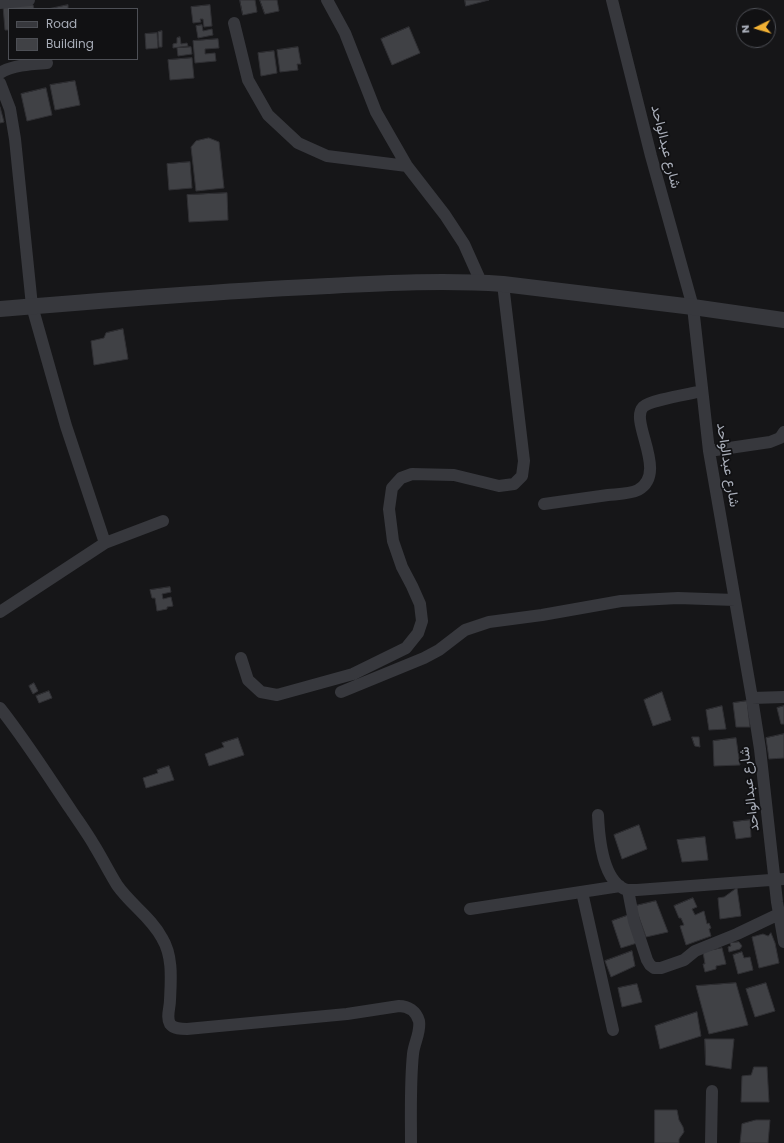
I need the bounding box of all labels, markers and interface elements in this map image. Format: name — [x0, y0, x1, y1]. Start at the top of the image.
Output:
legend — [8, 8, 138, 60]
north arrow — [736, 8, 776, 48]
text: Road — [46, 15, 77, 32]
text: N — [737, 24, 753, 34]
text: Building — [46, 35, 94, 52]
street label: شارع عبدالواحد — [647, 104, 683, 190]
street label: شارع عبدالواحد — [712, 422, 742, 508]
street label: شارع عبدالواحد — [736, 746, 764, 832]

